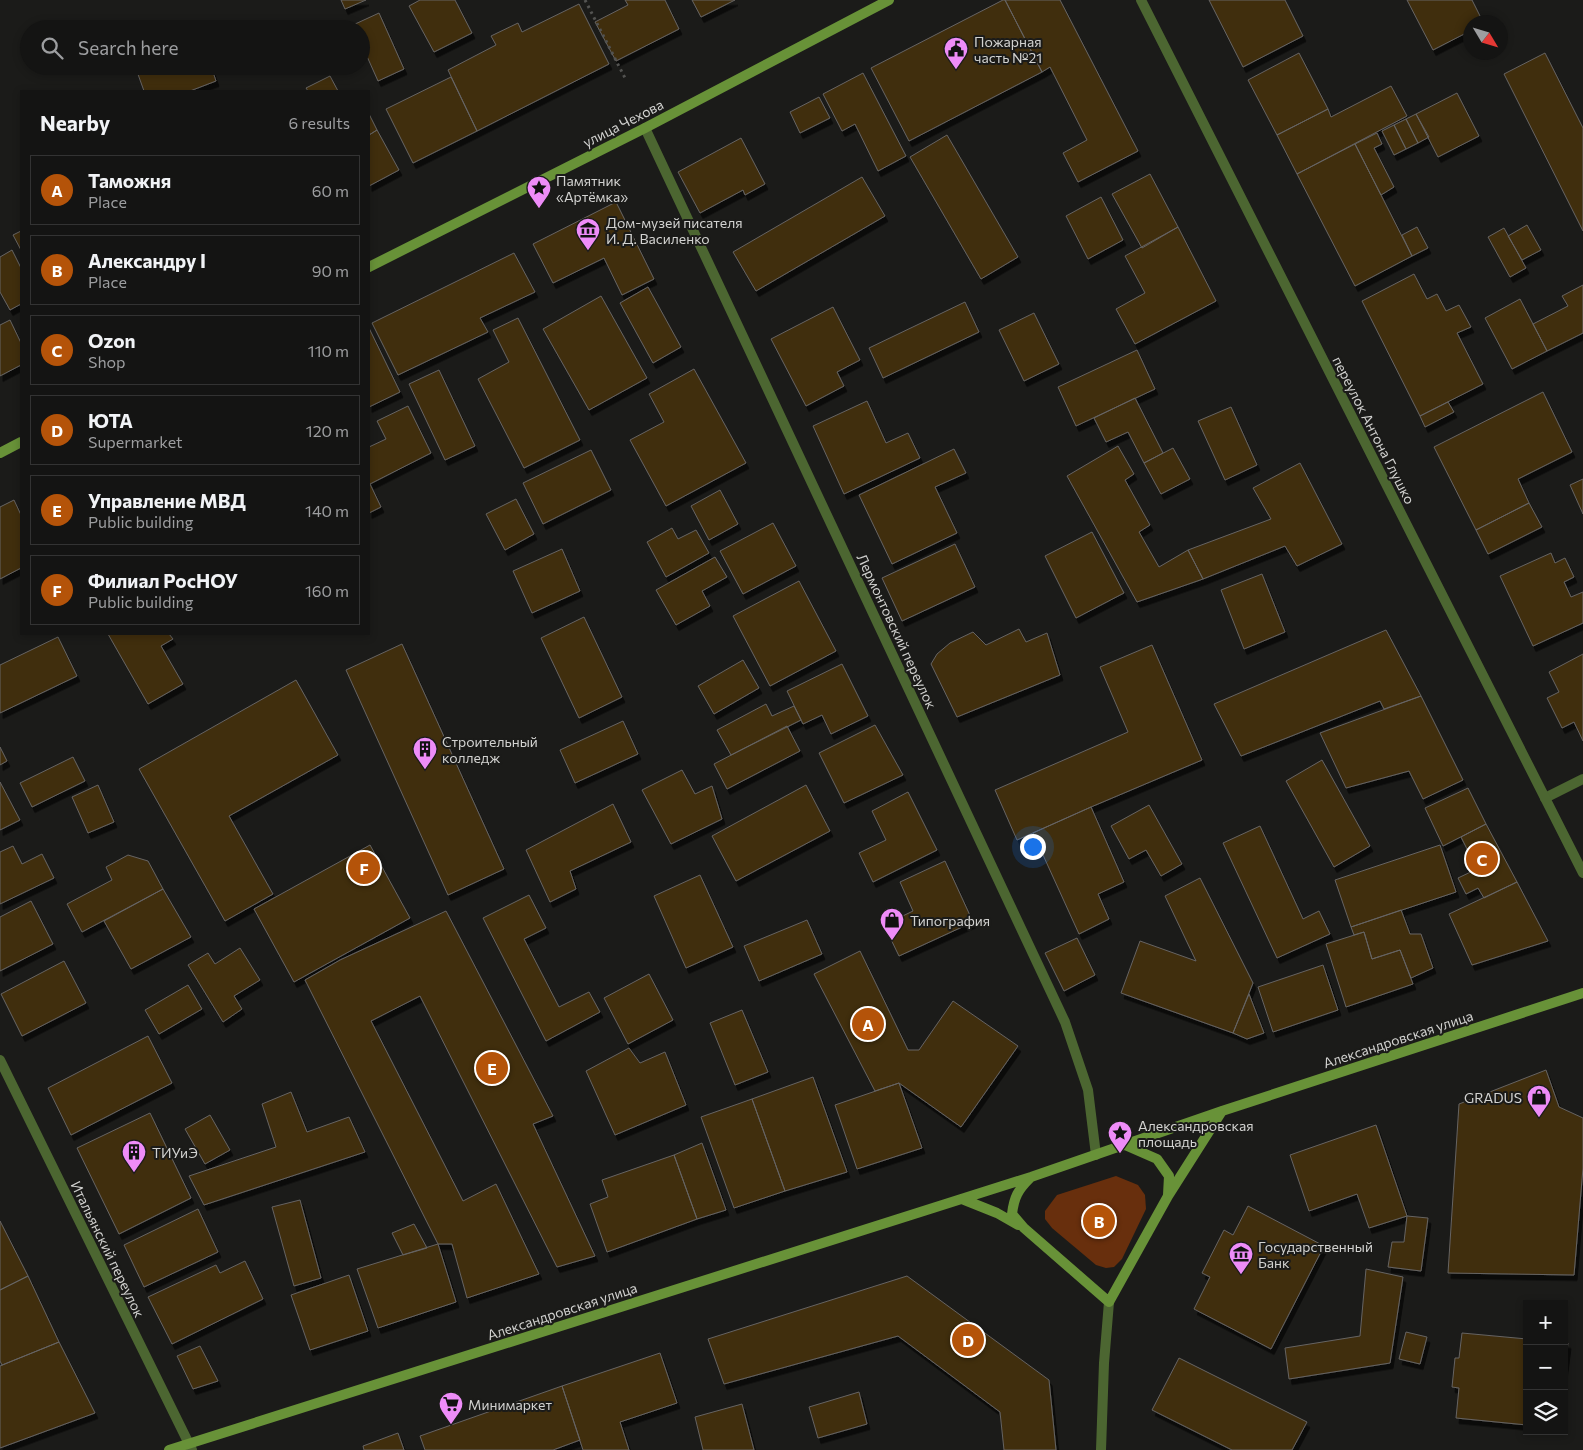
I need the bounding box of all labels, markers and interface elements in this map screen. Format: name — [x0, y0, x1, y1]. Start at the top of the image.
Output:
north arrow — [1463, 15, 1508, 60]
search box — [20, 20, 370, 75]
place label: Пожарная часть №21 — [974, 33, 1042, 66]
icon: search — [38, 34, 66, 62]
text: Search here — [78, 36, 178, 59]
public building icon: Пожарная часть №21 — [943, 36, 969, 70]
street label: улица Чехова — [580, 95, 666, 151]
text: Nearby — [40, 110, 110, 135]
text: 6 results — [289, 113, 350, 132]
text: Таможня — [88, 169, 171, 192]
place label: Памятник «Артёмка» — [556, 172, 628, 205]
place icon: Памятник «Артёмка» — [526, 175, 552, 209]
text: A — [51, 181, 63, 200]
text: 60 m — [312, 181, 349, 200]
text: Place — [88, 192, 127, 211]
place label: Дом-музей писателя И. Д. Василенко — [606, 214, 743, 247]
museum icon: Дом-музей писателя И. Д. Василенко — [575, 217, 601, 251]
text: Александру I — [88, 249, 206, 272]
text: B — [52, 261, 62, 280]
text: 90 m — [312, 261, 349, 280]
text: Place — [88, 272, 127, 291]
text: Ozon — [88, 329, 136, 352]
text: C — [52, 341, 62, 360]
text: 110 m — [308, 341, 349, 360]
text: Shop — [88, 352, 126, 371]
street label: переулок Антона Глушко — [1329, 353, 1419, 507]
text: ЮТА — [88, 409, 133, 432]
text: D — [51, 421, 63, 440]
text: 120 m — [306, 421, 349, 440]
text: Supermarket — [88, 432, 183, 451]
text: Управление МВД — [88, 489, 246, 512]
text: E — [52, 501, 62, 520]
text: 140 m — [305, 501, 349, 520]
text: Public building — [88, 512, 193, 531]
street label: Лермонтовский переулок — [854, 551, 941, 712]
text: Филиал РосНОУ — [88, 569, 238, 592]
text: F — [52, 581, 62, 600]
text: 160 m — [305, 581, 349, 600]
text: Public building — [88, 592, 193, 611]
place label: Строительный колледж — [442, 733, 538, 766]
building icon: Строительный колледж — [412, 736, 438, 770]
your location — [1020, 834, 1046, 860]
pin: C — [1466, 840, 1498, 878]
pin: F — [348, 849, 380, 887]
shop icon: Типография — [879, 907, 905, 941]
place label: Типография — [910, 912, 990, 929]
pin: A — [852, 1005, 884, 1043]
street label: Александровская улица — [1321, 1007, 1475, 1071]
pin: E — [476, 1049, 508, 1087]
shop icon: GRADUS — [1526, 1084, 1552, 1118]
place label: GRADUS — [1464, 1089, 1522, 1106]
place label: Александровская площадь — [1138, 1117, 1254, 1150]
place icon: Александровская площадь — [1107, 1120, 1133, 1154]
building icon: ТИУиЭ — [121, 1139, 147, 1173]
place label: ТИУиЭ — [152, 1144, 198, 1161]
street label: Итальянский переулок — [68, 1178, 149, 1320]
pin: B — [1083, 1202, 1115, 1240]
place label: Государственный Банк — [1258, 1238, 1373, 1271]
museum icon: Государственный Банк — [1228, 1241, 1254, 1275]
street label: Александровская улица — [485, 1279, 639, 1343]
map controls — [1523, 1300, 1568, 1435]
button: + — [1523, 1300, 1568, 1345]
pin: D — [952, 1321, 984, 1359]
button: − — [1523, 1345, 1568, 1390]
button: layers — [1523, 1390, 1568, 1435]
supermarket icon: Минимаркет — [438, 1391, 464, 1425]
place label: Минимаркет — [468, 1396, 552, 1413]

